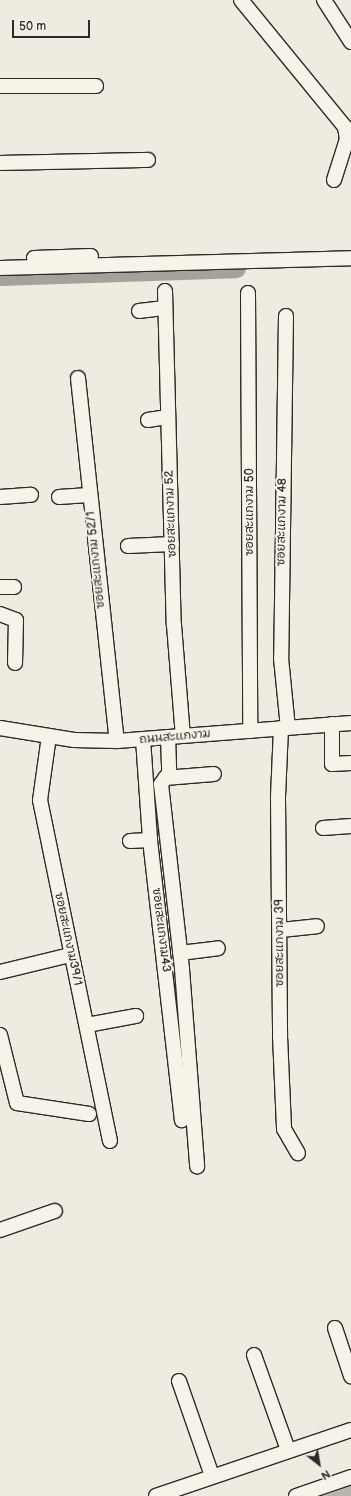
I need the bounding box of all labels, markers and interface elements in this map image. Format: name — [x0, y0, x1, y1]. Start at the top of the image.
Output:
scale bar — [14, 12, 92, 38]
text: 50 m — [19, 19, 46, 34]
street label: ซอยสะแกงาม 50 — [243, 468, 257, 556]
street label: ซอยสะแกงาม 52 — [162, 470, 180, 558]
street label: ซอยสะแกงาม 48 — [274, 478, 290, 566]
street label: ซอยสะแกงาม 52/1 — [84, 511, 108, 609]
street label: ถนนสะแกงาม — [139, 727, 211, 747]
street label: ซอยสะแกงาม43 — [149, 887, 173, 973]
street label: ซอยสะแกงาม39/1 — [51, 891, 85, 987]
street label: ซอยสะแกงาม 39 — [273, 899, 287, 987]
north arrow — [299, 1444, 339, 1484]
text: N — [319, 1467, 332, 1482]

